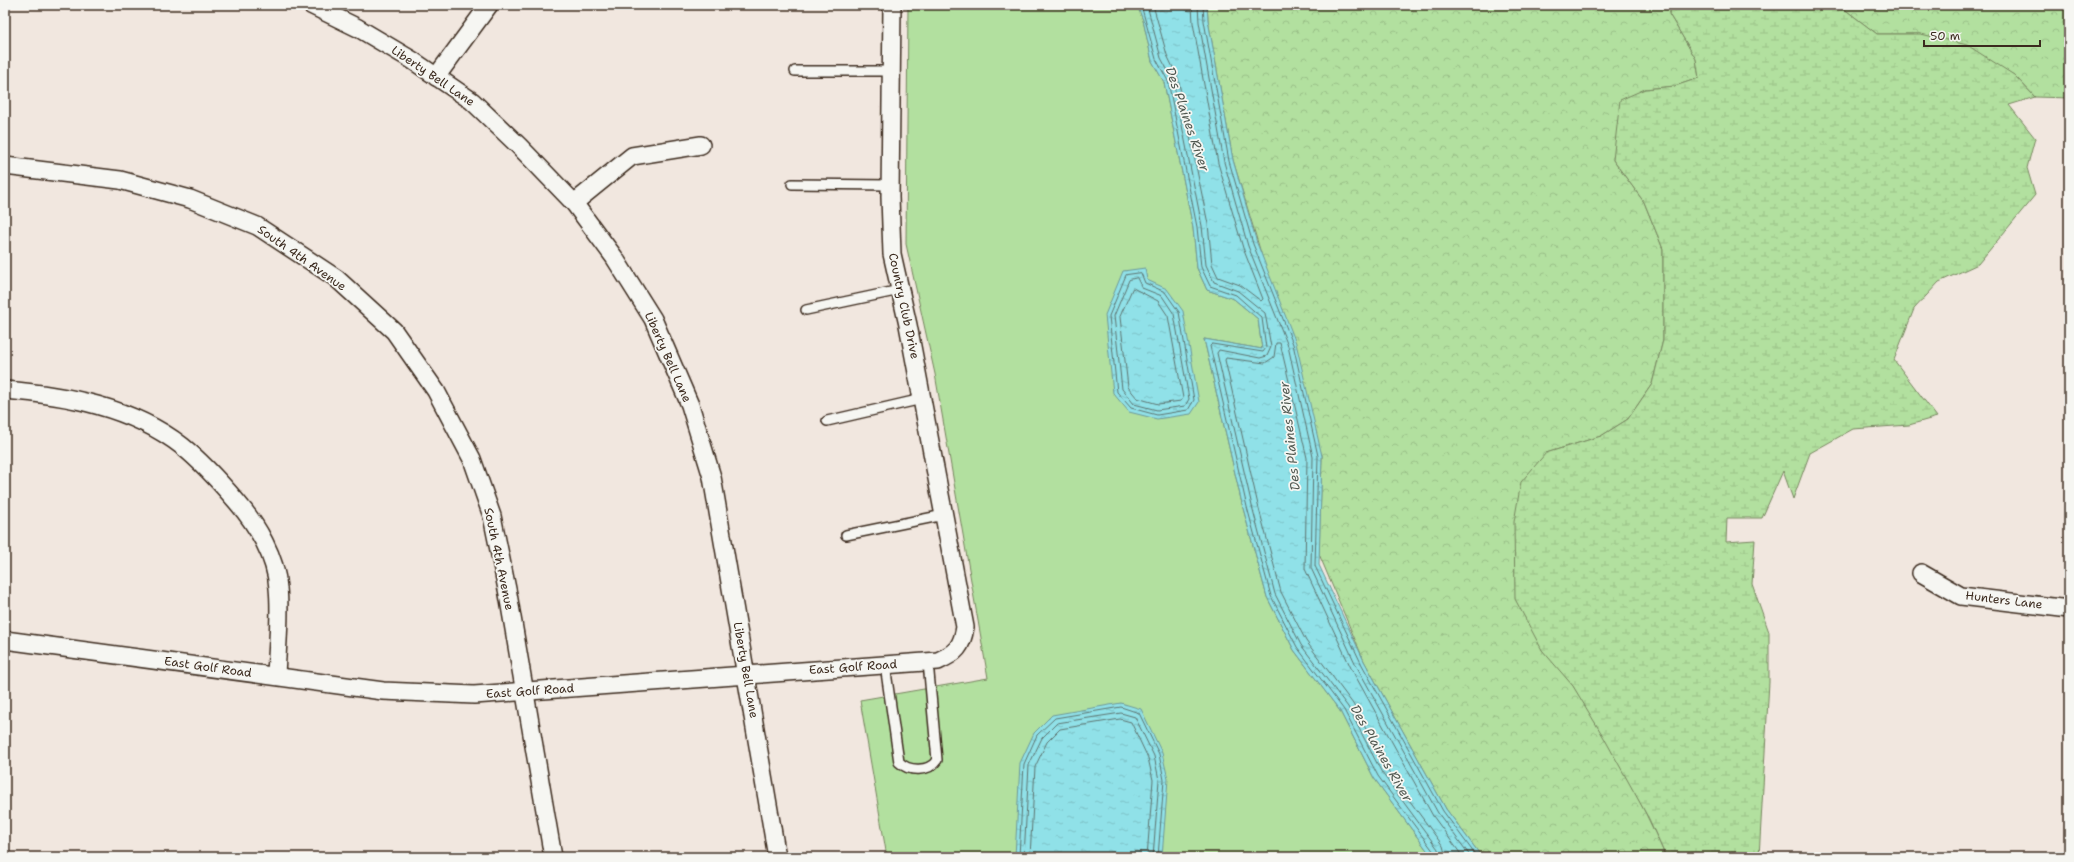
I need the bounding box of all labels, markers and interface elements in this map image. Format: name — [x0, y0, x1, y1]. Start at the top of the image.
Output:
scale bar — [1924, 22, 2040, 48]
text: 50 m — [1930, 28, 1960, 44]
street label: Liberty Bell Lane — [388, 42, 478, 110]
water label: Des Plaines River — [1162, 65, 1214, 174]
street label: South 4th Avenue — [255, 221, 350, 295]
street label: Country Club Drive — [885, 251, 923, 361]
street label: Liberty Bell Lane — [641, 309, 695, 405]
water label: Des Plaines River — [1275, 380, 1304, 491]
street label: South 4th Avenue — [480, 506, 518, 612]
street label: Hunters Lane — [1965, 587, 2044, 613]
street label: Liberty Bell Lane — [730, 621, 762, 720]
street label: East Golf Road — [163, 653, 253, 681]
street label: East Golf Road — [808, 656, 898, 678]
street label: East Golf Road — [485, 680, 575, 702]
water label: Des Plaines River — [1347, 702, 1417, 806]

